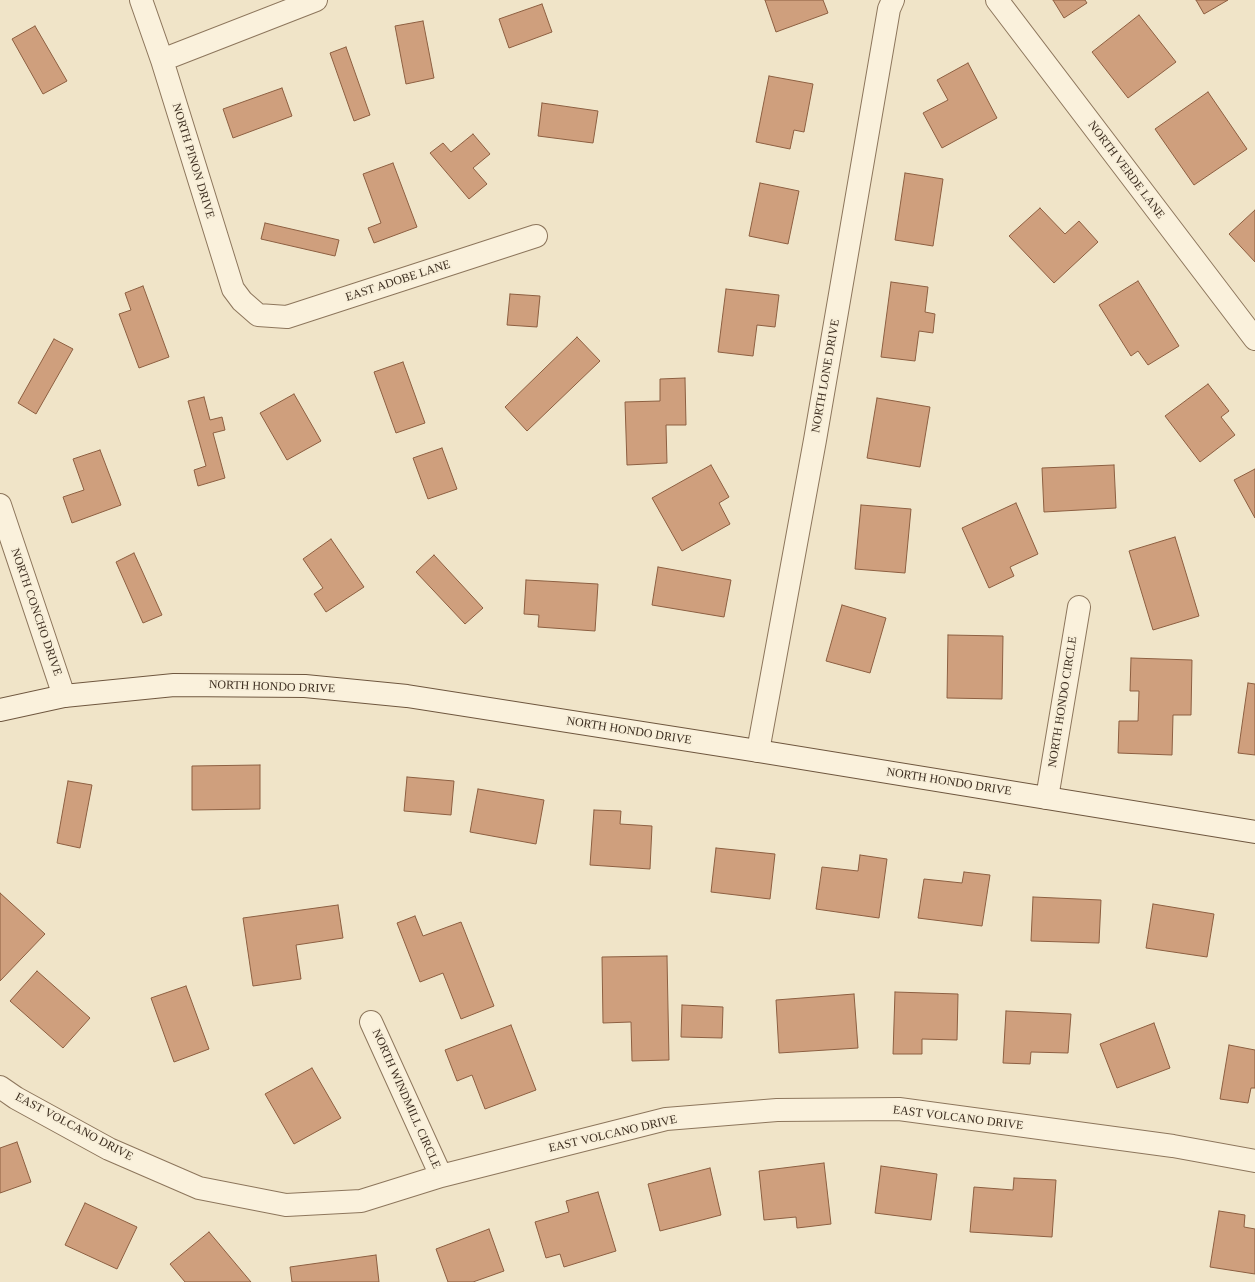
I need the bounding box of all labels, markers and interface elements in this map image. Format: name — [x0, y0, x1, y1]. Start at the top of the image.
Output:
street label: NORTH PINON DRIVE — [169, 102, 217, 220]
street label: NORTH VERDE LANE — [1085, 118, 1167, 222]
street label: EAST ADOBE LANE — [344, 257, 452, 305]
street label: NORTH LONE DRIVE — [809, 318, 843, 434]
street label: NORTH CONCHO DRIVE — [7, 546, 65, 678]
street label: NORTH HONDO CIRCLE — [1046, 635, 1080, 769]
street label: NORTH HONDO DRIVE — [208, 678, 336, 696]
street label: NORTH HONDO DRIVE — [565, 714, 693, 748]
street label: NORTH HONDO DRIVE — [885, 765, 1013, 799]
street label: NORTH WINDMILL CIRCLE — [369, 1027, 443, 1171]
street label: EAST VOLCANO DRIVE — [13, 1090, 135, 1164]
street label: EAST VOLCANO DRIVE — [892, 1103, 1024, 1133]
street label: EAST VOLCANO DRIVE — [547, 1112, 679, 1156]

